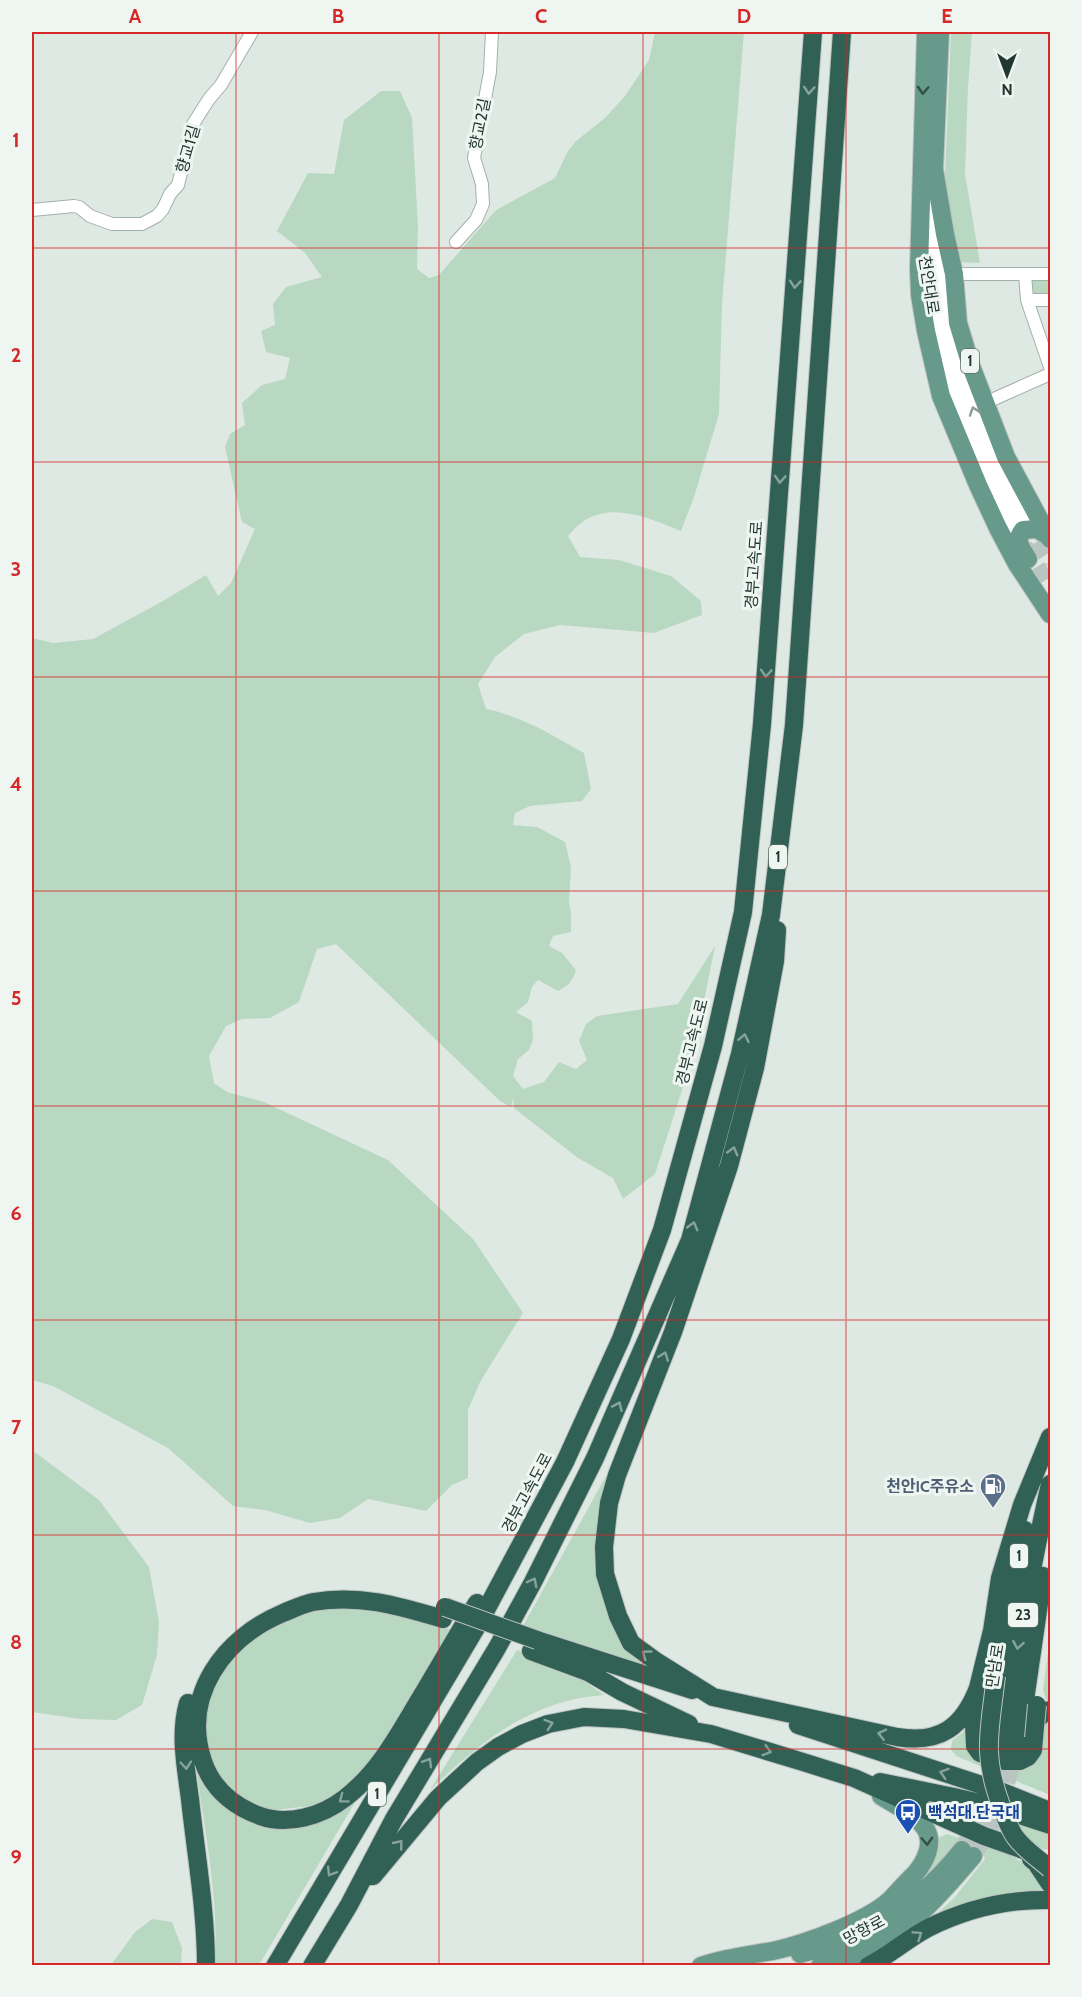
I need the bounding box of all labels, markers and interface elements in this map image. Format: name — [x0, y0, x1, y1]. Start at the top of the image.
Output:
text: A — [129, 4, 142, 28]
text: B — [332, 4, 344, 28]
text: C — [535, 4, 547, 28]
text: D — [737, 4, 751, 28]
text: E — [941, 4, 953, 28]
north arrow — [977, 45, 1037, 105]
text: N — [1001, 80, 1013, 99]
one-way arrow — [802, 85, 815, 94]
one-way arrow — [916, 85, 929, 94]
street label: 향교2길 — [466, 96, 494, 152]
street label: 향교1길 — [172, 123, 204, 175]
text: 1 — [12, 128, 20, 152]
street label: 천안대로 — [915, 254, 943, 316]
one-way arrow — [788, 280, 801, 289]
text: 2 — [11, 343, 21, 367]
road number: 1 — [961, 349, 979, 373]
one-way arrow — [968, 406, 981, 417]
one-way arrow — [774, 474, 787, 483]
street label: 경부고속도로 — [741, 520, 767, 610]
text: 3 — [11, 557, 21, 581]
one-way arrow — [760, 669, 773, 678]
text: 4 — [10, 772, 22, 796]
road number: 1 — [769, 845, 787, 869]
text: 5 — [11, 986, 21, 1010]
street label: 경부고속도로 — [672, 997, 712, 1087]
one-way arrow — [737, 1033, 750, 1043]
one-way arrow — [726, 1146, 738, 1157]
text: 6 — [10, 1201, 22, 1225]
one-way arrow — [686, 1221, 699, 1231]
one-way arrow — [657, 1351, 670, 1362]
one-way arrow — [611, 1402, 623, 1413]
text: 7 — [11, 1415, 22, 1439]
street label: 경부고속도로 — [498, 1449, 556, 1536]
fuel station icon: 천안IC주유소 — [978, 1471, 1008, 1509]
place label: 천안IC주유소 — [886, 1477, 974, 1496]
road number: 1 — [1010, 1544, 1028, 1568]
one-way arrow — [526, 1577, 537, 1588]
road number: 23 — [1008, 1603, 1038, 1627]
text: 8 — [10, 1630, 22, 1654]
one-way arrow — [1012, 1640, 1024, 1649]
street label: 만남로 — [982, 1642, 1008, 1689]
one-way arrow — [642, 1650, 653, 1661]
one-way arrow — [543, 1719, 554, 1731]
one-way arrow — [877, 1728, 887, 1741]
one-way arrow — [761, 1744, 772, 1756]
one-way arrow — [421, 1758, 433, 1768]
one-way arrow — [179, 1760, 192, 1770]
one-way arrow — [939, 1767, 950, 1780]
road number: 1 — [368, 1782, 386, 1806]
one-way arrow — [339, 1792, 350, 1803]
bus stop icon: 백석대.단국대 — [893, 1797, 923, 1835]
place label: 백석대.단국대 — [928, 1803, 1020, 1822]
one-way arrow — [920, 1837, 933, 1846]
one-way arrow — [392, 1840, 403, 1851]
text: 9 — [10, 1845, 22, 1869]
one-way arrow — [327, 1866, 338, 1876]
street label: 망향로 — [840, 1911, 888, 1949]
one-way arrow — [911, 1931, 922, 1942]

